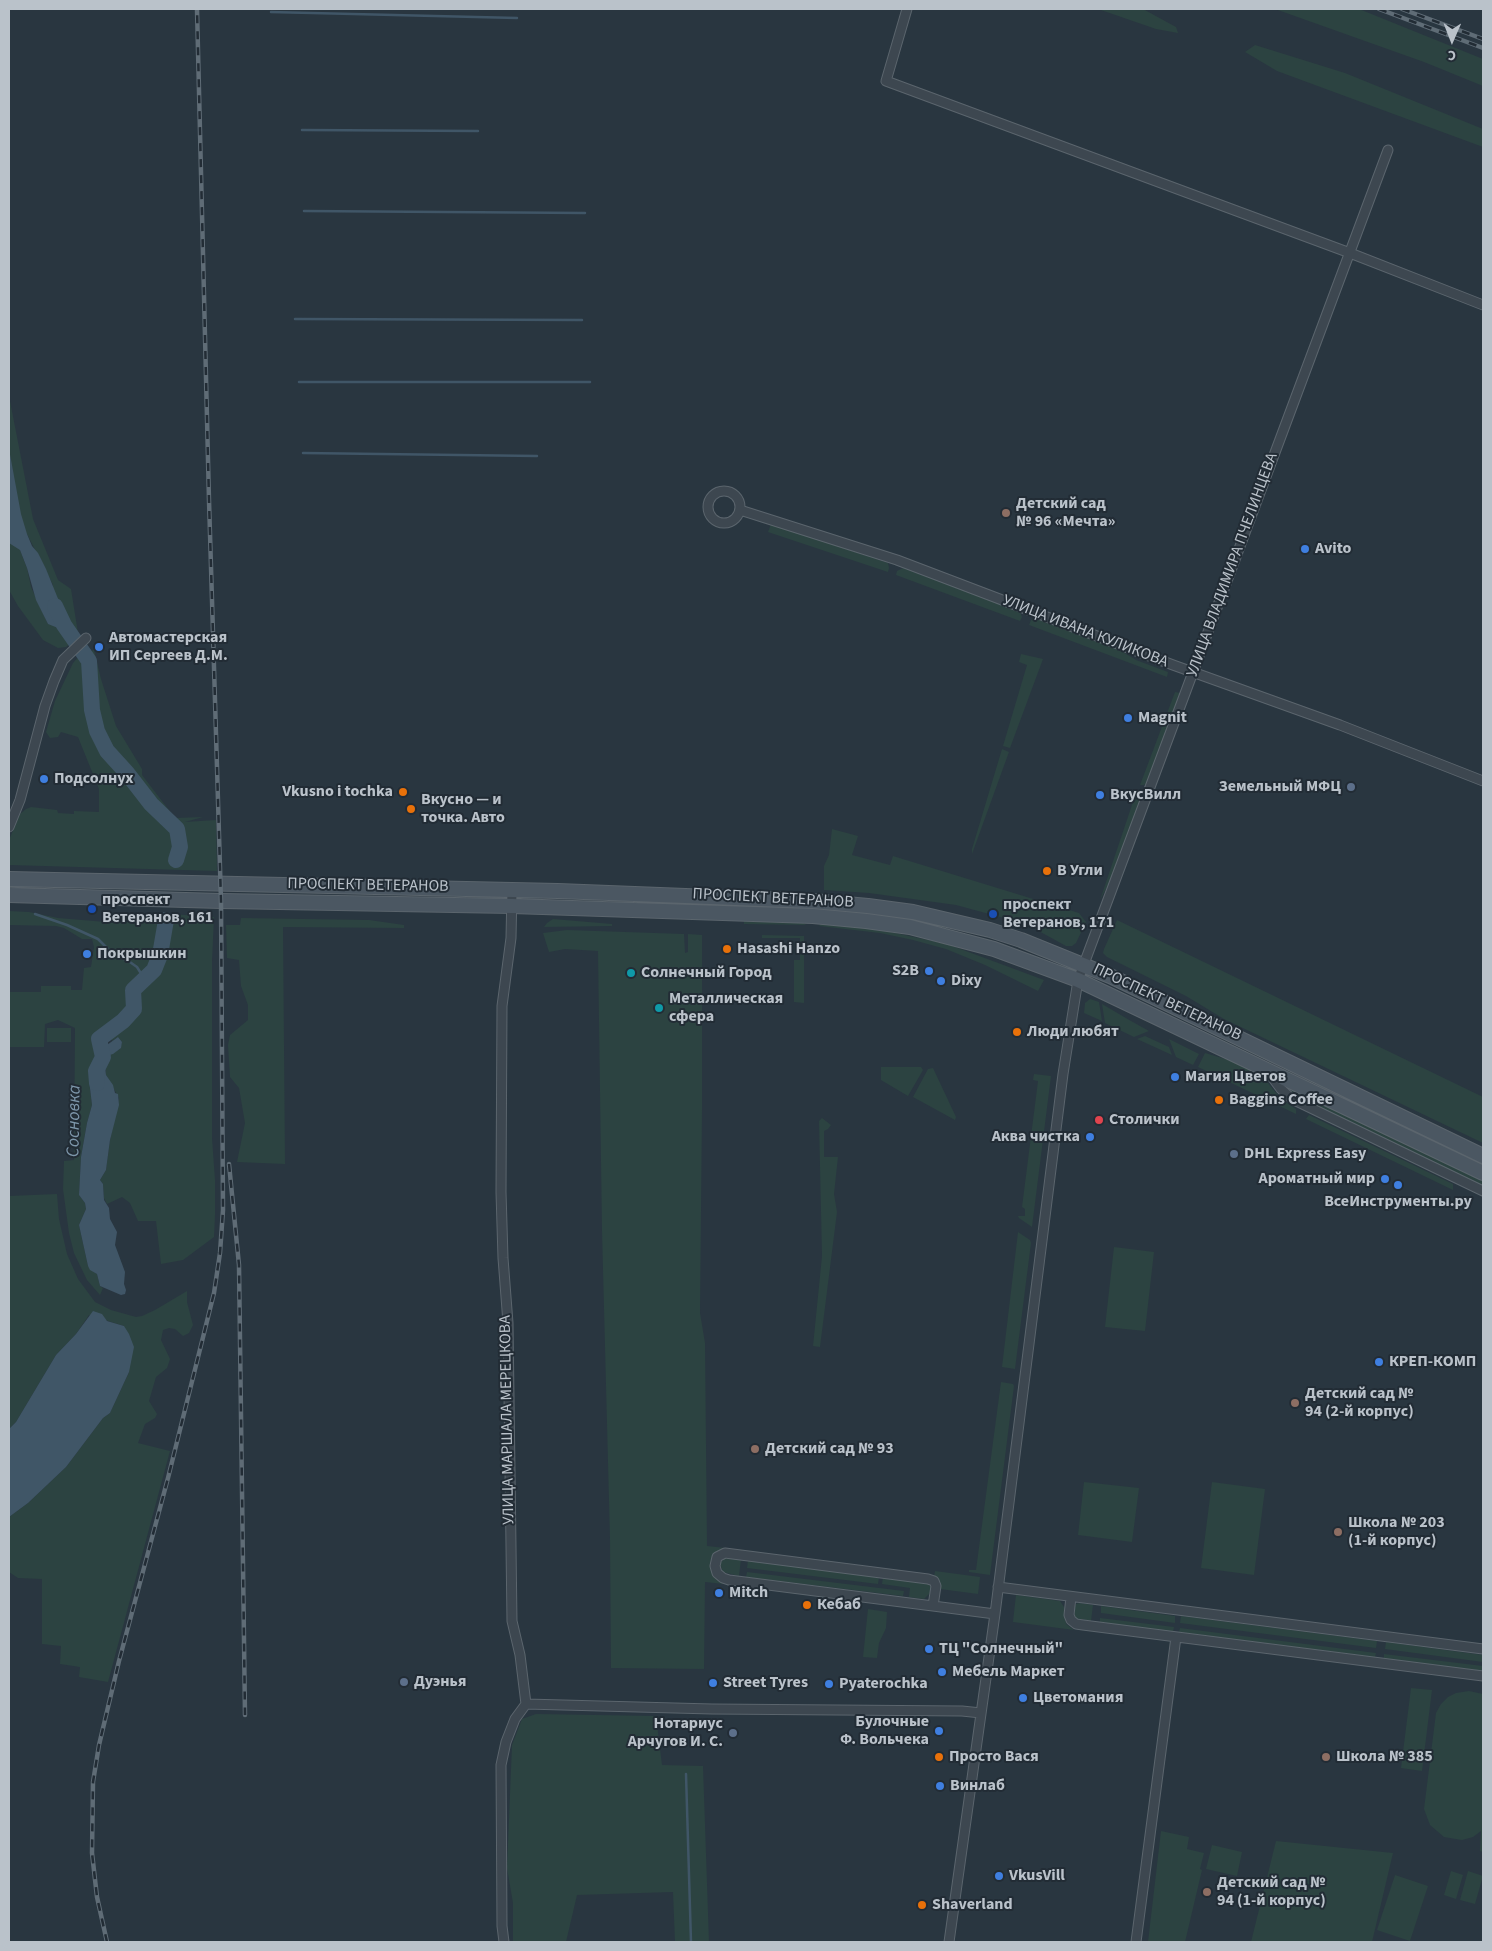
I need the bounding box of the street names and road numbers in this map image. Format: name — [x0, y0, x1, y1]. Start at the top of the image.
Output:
street label: УЛИЦА ВЛАДИМИРА ПЧЕЛИНЦЕВА — [1183, 450, 1283, 680]
street label: УЛИЦА ИВАНА КУЛИКОВА — [999, 592, 1171, 672]
street label: ПРОСПЕКТ ВЕТЕРАНОВ — [287, 875, 449, 897]
street label: ПРОСПЕКТ ВЕТЕРАНОВ — [692, 885, 854, 913]
street label: ПРОСПЕКТ ВЕТЕРАНОВ — [1090, 960, 1244, 1046]
street label: УЛИЦА МАРШАЛА МЕРЕЦКОВА — [497, 1315, 519, 1525]

